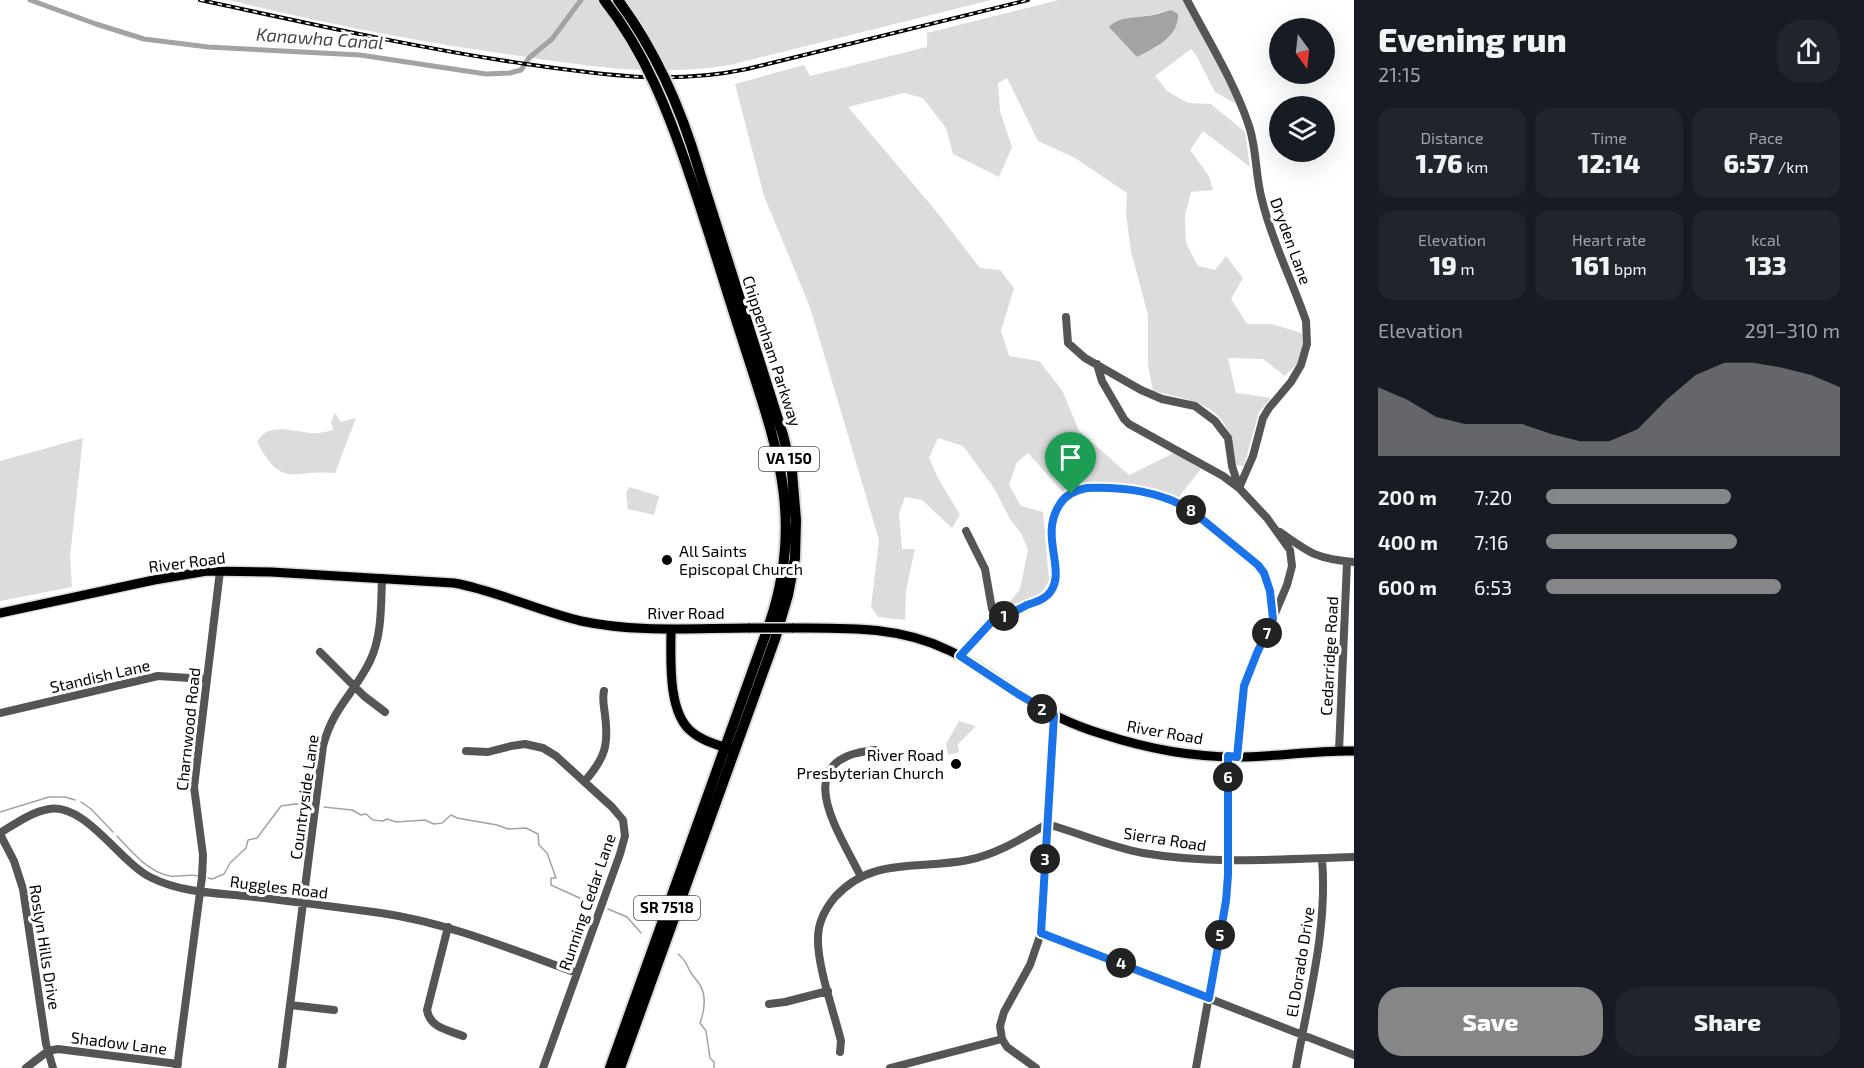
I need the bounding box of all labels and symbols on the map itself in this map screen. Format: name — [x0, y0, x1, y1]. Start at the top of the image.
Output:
north arrow — [1269, 18, 1335, 84]
water label: Kanawha Canal — [256, 23, 385, 53]
street label: Dryden Lane — [1267, 195, 1316, 287]
street label: Chippenham Parkway — [739, 273, 806, 429]
pin — [1045, 432, 1096, 494]
road number: VA 150 — [759, 447, 819, 471]
pin: 8 — [1176, 495, 1206, 525]
place label: All Saints Episcopal Church — [679, 541, 803, 578]
street label: River Road — [147, 547, 226, 576]
marker: All Saints Episcopal Church — [660, 553, 674, 567]
street label: Cedarridge Road — [1316, 596, 1341, 716]
pin: 1 — [989, 601, 1019, 631]
street label: River Road — [647, 603, 725, 622]
pin: 7 — [1252, 618, 1282, 648]
street label: Standish Lane — [48, 655, 152, 696]
street label: Charnwood Road — [172, 666, 203, 792]
pin: 2 — [1027, 694, 1057, 724]
street label: River Road — [1125, 715, 1205, 748]
street label: Countryside Lane — [285, 733, 322, 861]
place label: River Road Presbyterian Church — [797, 745, 944, 782]
marker: River Road Presbyterian Church — [949, 757, 963, 771]
pin: 6 — [1213, 762, 1243, 792]
street label: Sierra Road — [1122, 823, 1208, 854]
street label: Running Cedar Lane — [554, 831, 619, 973]
pin: 3 — [1030, 844, 1060, 874]
street label: Ruggles Road — [229, 871, 329, 902]
street label: Roslyn Hills Drive — [26, 883, 65, 1011]
road number: SR 7518 — [634, 896, 700, 920]
street label: El Dorado Drive — [1281, 905, 1318, 1019]
pin: 5 — [1205, 920, 1235, 950]
pin: 4 — [1106, 948, 1136, 978]
street label: Shadow Lane — [70, 1027, 168, 1058]

